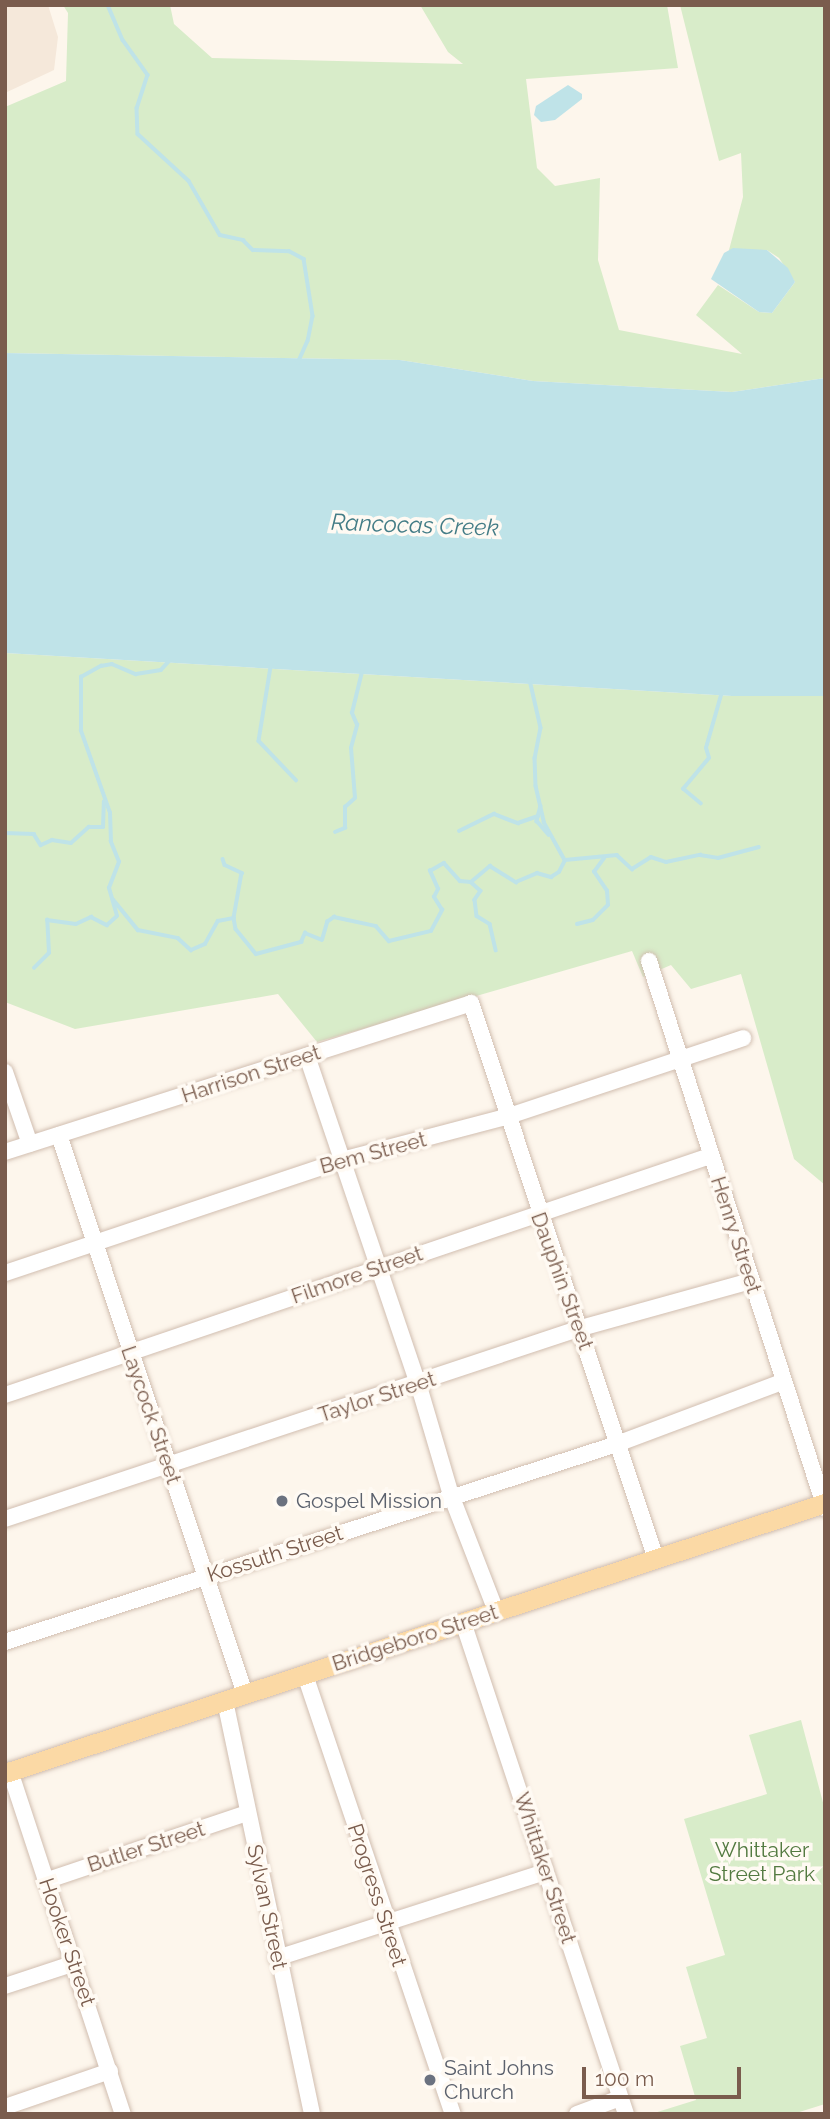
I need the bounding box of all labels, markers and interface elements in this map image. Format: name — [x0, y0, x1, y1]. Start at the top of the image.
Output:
water label: Rancocas Creek — [331, 508, 499, 542]
street label: Harrison Street — [178, 1040, 324, 1108]
street label: Bem Street — [317, 1127, 429, 1179]
street label: Henry Street — [705, 1173, 767, 1297]
street label: Dauphin Street — [525, 1209, 599, 1353]
street label: Filmore Street — [288, 1241, 426, 1309]
street label: Laycock Street — [116, 1343, 186, 1487]
street label: Taylor Street — [315, 1366, 439, 1428]
place label: Gospel Mission — [296, 1488, 443, 1514]
marker: Gospel Mission — [274, 1493, 290, 1509]
street label: Kossuth Street — [204, 1520, 346, 1588]
street label: Bridgeboro Street — [329, 1599, 501, 1677]
street label: Whittaker Street — [509, 1789, 581, 1947]
street label: Butler Street — [84, 1816, 208, 1878]
street label: Progress Street — [342, 1820, 412, 1970]
park label: Whittaker Street Park — [709, 1837, 815, 1887]
street label: Sylvan Street — [241, 1842, 293, 1972]
street label: Hooker Street — [33, 1874, 101, 2010]
scale bar — [585, 2052, 744, 2096]
place label: Saint Johns Church — [444, 2055, 554, 2105]
text: 100 m — [595, 2066, 654, 2091]
marker: Saint Johns Church — [422, 2072, 438, 2088]

